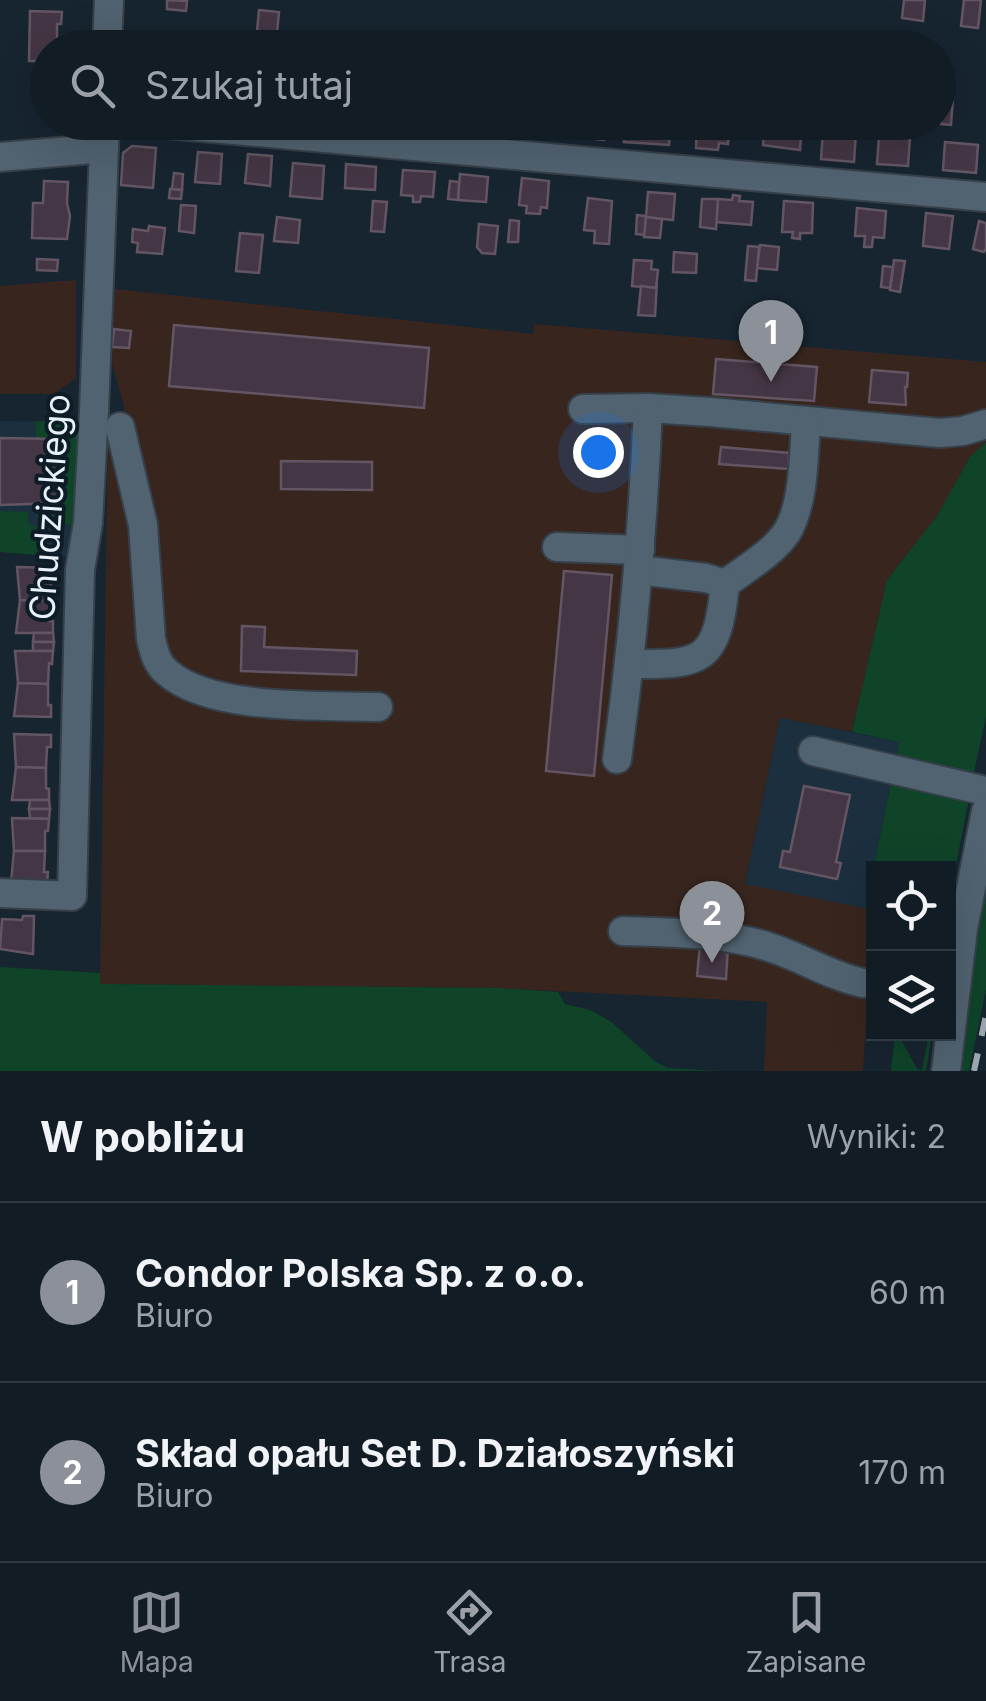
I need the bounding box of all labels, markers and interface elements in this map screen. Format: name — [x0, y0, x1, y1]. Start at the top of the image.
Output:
search box — [30, 30, 956, 140]
icon: search — [65, 58, 120, 113]
text: Szukaj tutaj — [145, 62, 353, 108]
pin: 1 — [738, 300, 804, 382]
street label: Chudzickiego — [20, 392, 78, 621]
your location — [573, 427, 624, 478]
map controls — [866, 861, 956, 1041]
button: locate — [866, 861, 956, 951]
pin: 2 — [680, 880, 744, 963]
button: layers — [866, 951, 956, 1041]
text: W pobliżu — [40, 1111, 245, 1162]
text: Wyniki: 2 — [807, 1117, 946, 1156]
text: Condor Polska Sp. z o.o. — [135, 1250, 586, 1296]
text: 1 — [66, 1273, 79, 1312]
text: 60 m — [869, 1273, 946, 1312]
text: Biuro — [135, 1296, 213, 1335]
text: Skład opału Set D. Działoszyński — [135, 1430, 735, 1476]
text: 2 — [62, 1453, 83, 1492]
text: 170 m — [858, 1453, 946, 1492]
text: Biuro — [135, 1476, 213, 1515]
tab: Mapa — [120, 1585, 194, 1679]
tab: Trasa — [433, 1585, 506, 1679]
tab: Zapisane — [746, 1585, 866, 1679]

